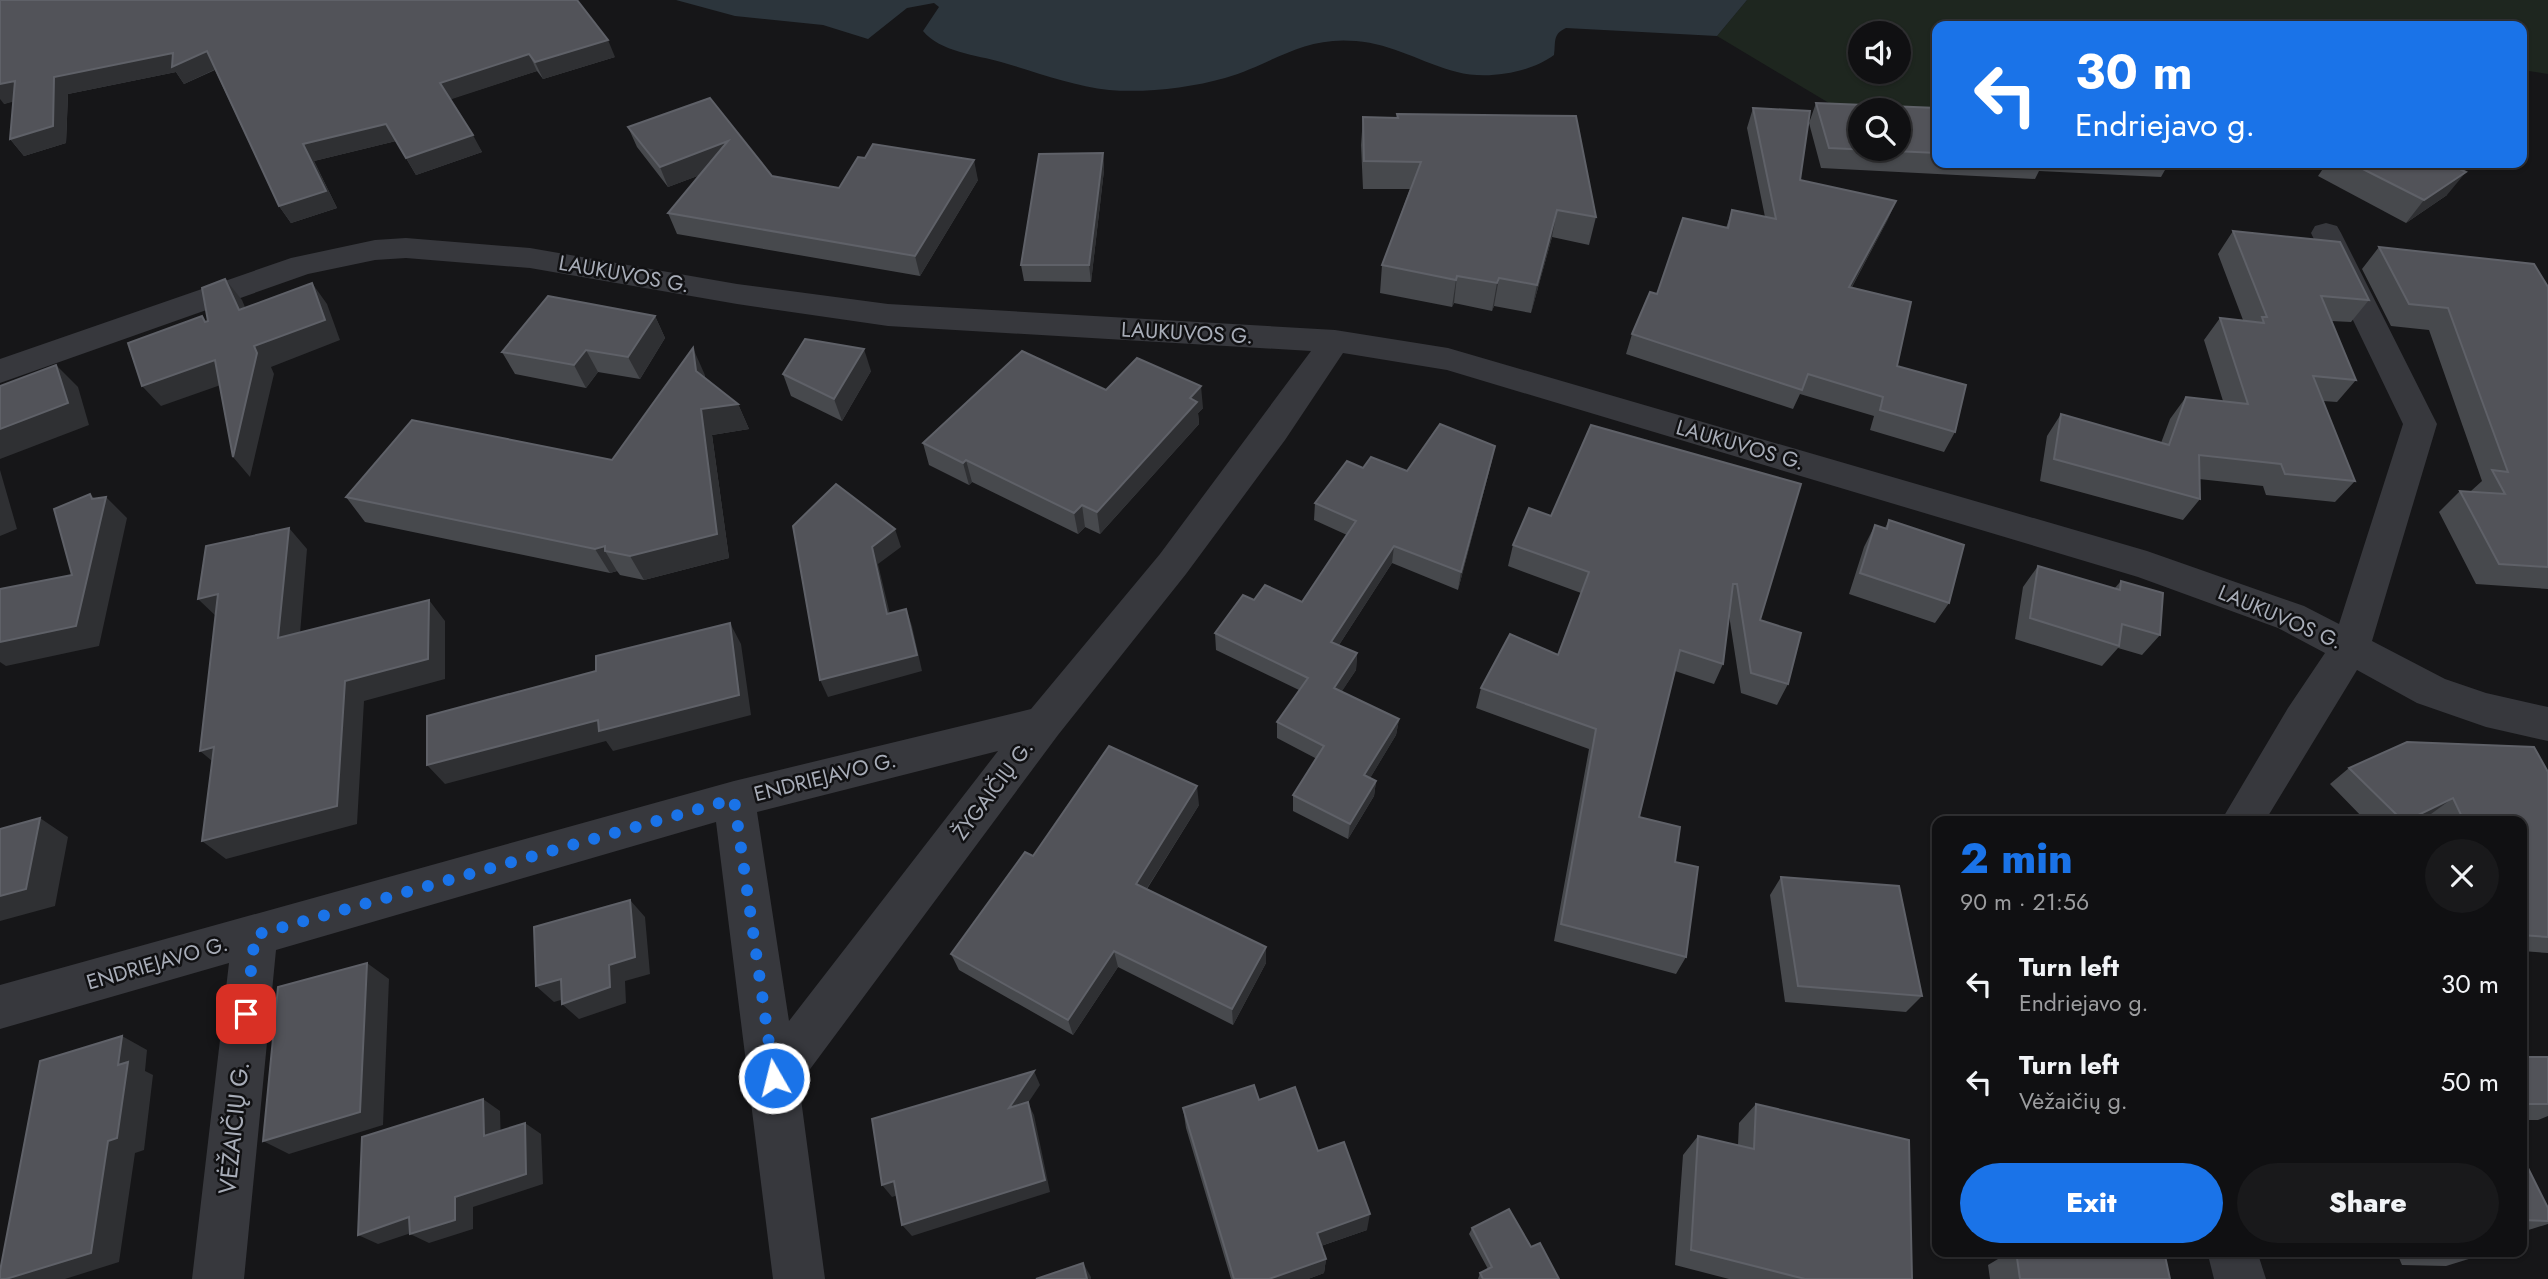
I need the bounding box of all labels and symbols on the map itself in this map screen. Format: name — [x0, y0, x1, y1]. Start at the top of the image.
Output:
street label: LAUKUVOS G. — [556, 248, 692, 300]
street label: LAUKUVOS G. — [1120, 315, 1254, 351]
street label: LAUKUVOS G. — [1672, 412, 1808, 478]
street label: LAUKUVOS G. — [2213, 577, 2347, 657]
street label: ŽYGAIČIŲ G. — [946, 734, 1040, 846]
street label: ENDRIEJAVO G. — [751, 745, 899, 809]
street label: ENDRIEJAVO G. — [83, 928, 231, 998]
pin — [216, 984, 276, 1044]
position arrow — [737, 1041, 811, 1115]
street label: VĖŽAIČIŲ G. — [209, 1060, 258, 1196]

